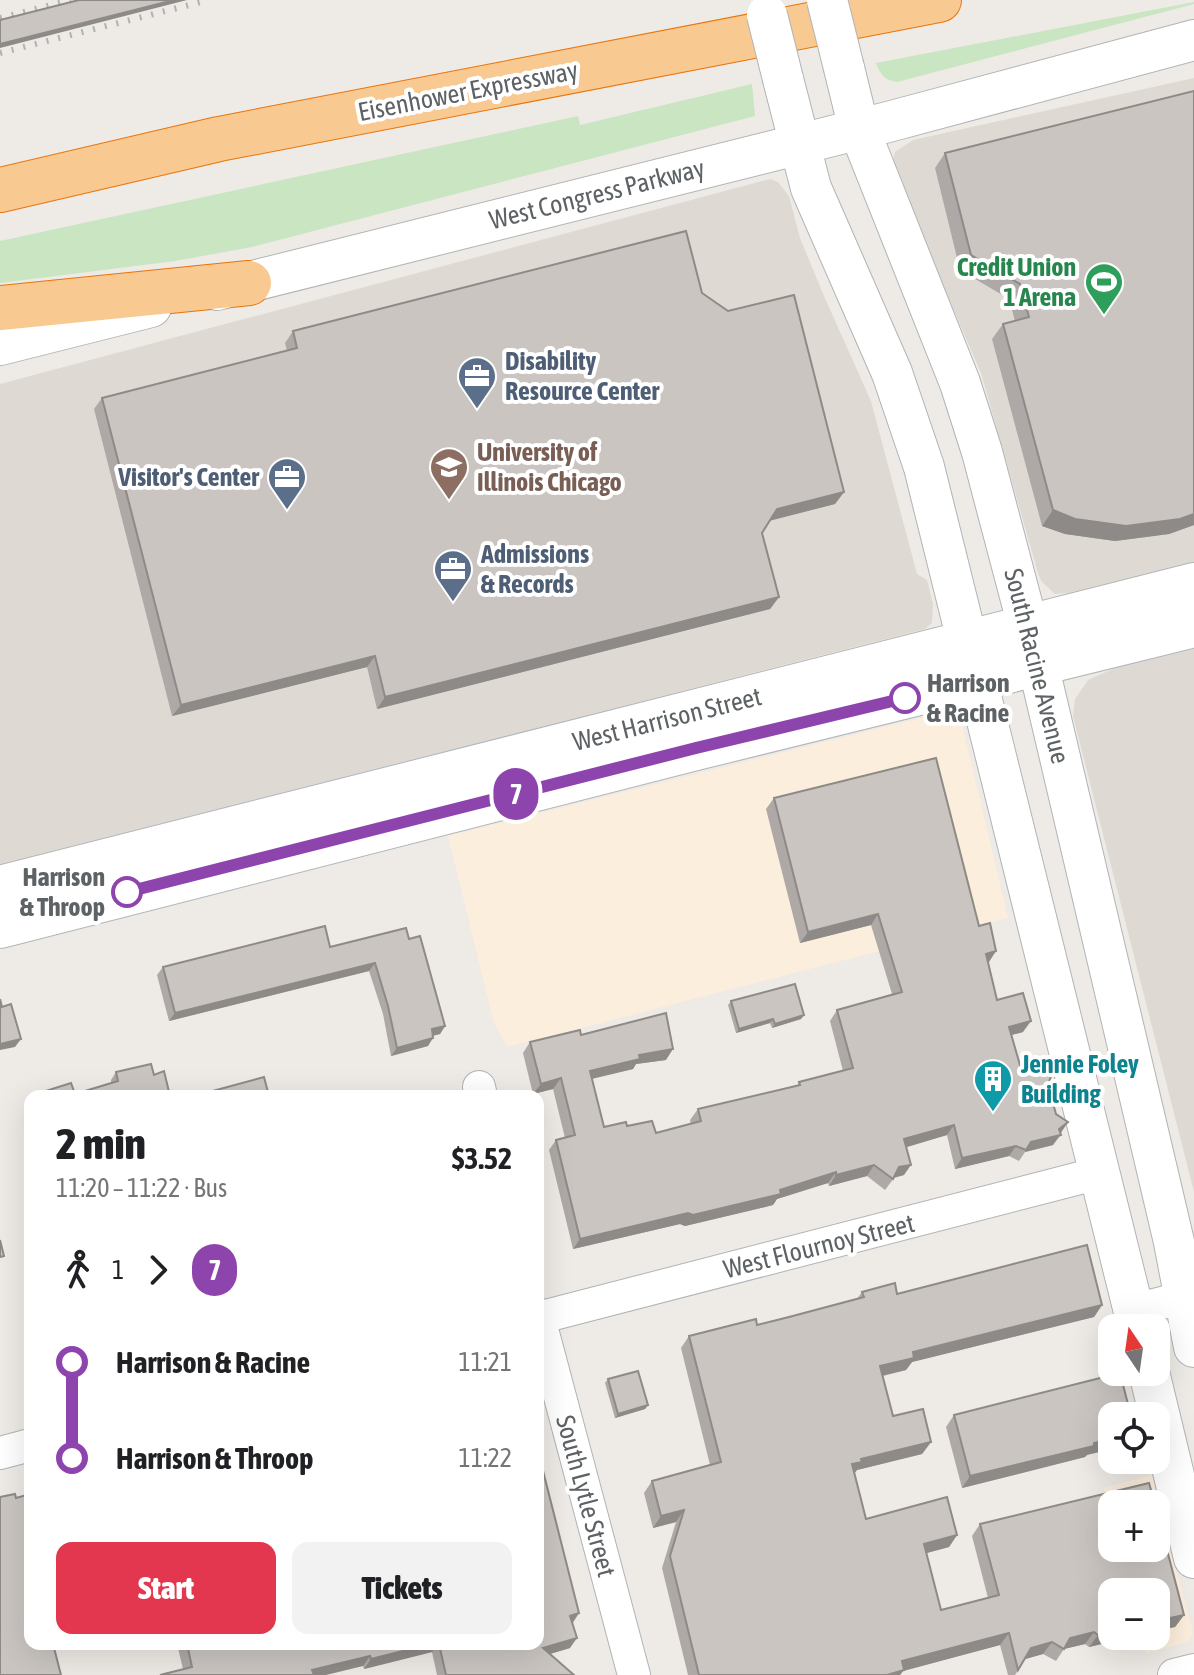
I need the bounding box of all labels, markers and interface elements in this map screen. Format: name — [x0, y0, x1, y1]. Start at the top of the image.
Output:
street label: Eisenhower Expressway — [356, 55, 581, 127]
street label: West Congress Parkway — [486, 153, 708, 235]
place label: Credit Union 1 Arena — [957, 252, 1076, 312]
sports icon: Credit Union 1 Arena — [1083, 261, 1125, 316]
place label: Disability Resource Center — [505, 346, 661, 406]
office icon: Disability Resource Center — [456, 355, 498, 410]
place label: University of Illinois Chicago — [477, 437, 622, 497]
school or university icon: University of Illinois Chicago — [428, 446, 470, 501]
office icon: Visitor's Center — [266, 456, 308, 511]
place label: Visitor's Center — [117, 462, 260, 492]
place label: Admissions & Records — [480, 539, 589, 599]
office icon: Admissions & Records — [432, 548, 474, 603]
street label: South Racine Avenue — [998, 565, 1076, 767]
place label: Harrison & Racine — [927, 668, 1010, 728]
street label: West Harrison Street — [570, 681, 764, 757]
marker: Harrison & Racine — [890, 683, 920, 713]
line badge: 7 — [490, 768, 542, 820]
text: 7 — [509, 778, 523, 810]
place label: Harrison & Throop — [20, 862, 105, 922]
marker: Harrison & Throop — [112, 877, 142, 907]
place label: Jennie Foley Building — [1020, 1049, 1139, 1109]
building icon: Jennie Foley Building — [972, 1058, 1014, 1113]
text: 2 min — [56, 1118, 146, 1168]
text: $3.52 — [452, 1141, 512, 1175]
text: 11:20 – 11:22 · Bus — [56, 1173, 227, 1203]
street label: West Flournoy Street — [721, 1208, 917, 1284]
icon: walk — [56, 1248, 100, 1292]
icon: forward — [136, 1248, 180, 1292]
text: 7 — [208, 1254, 221, 1286]
text: 1 — [112, 1255, 124, 1285]
north arrow — [1098, 1314, 1170, 1386]
map controls — [1098, 1314, 1170, 1650]
text: Harrison & Racine — [116, 1345, 310, 1379]
text: 11:21 — [458, 1347, 512, 1377]
button: locate — [1098, 1402, 1170, 1474]
street label: South Lytle Street — [550, 1412, 622, 1580]
text: Harrison & Throop — [116, 1441, 313, 1475]
text: 11:22 — [458, 1443, 512, 1473]
button: + — [1098, 1490, 1170, 1562]
button: Start — [56, 1542, 276, 1634]
button: Tickets — [292, 1542, 512, 1634]
button: − — [1098, 1578, 1170, 1650]

